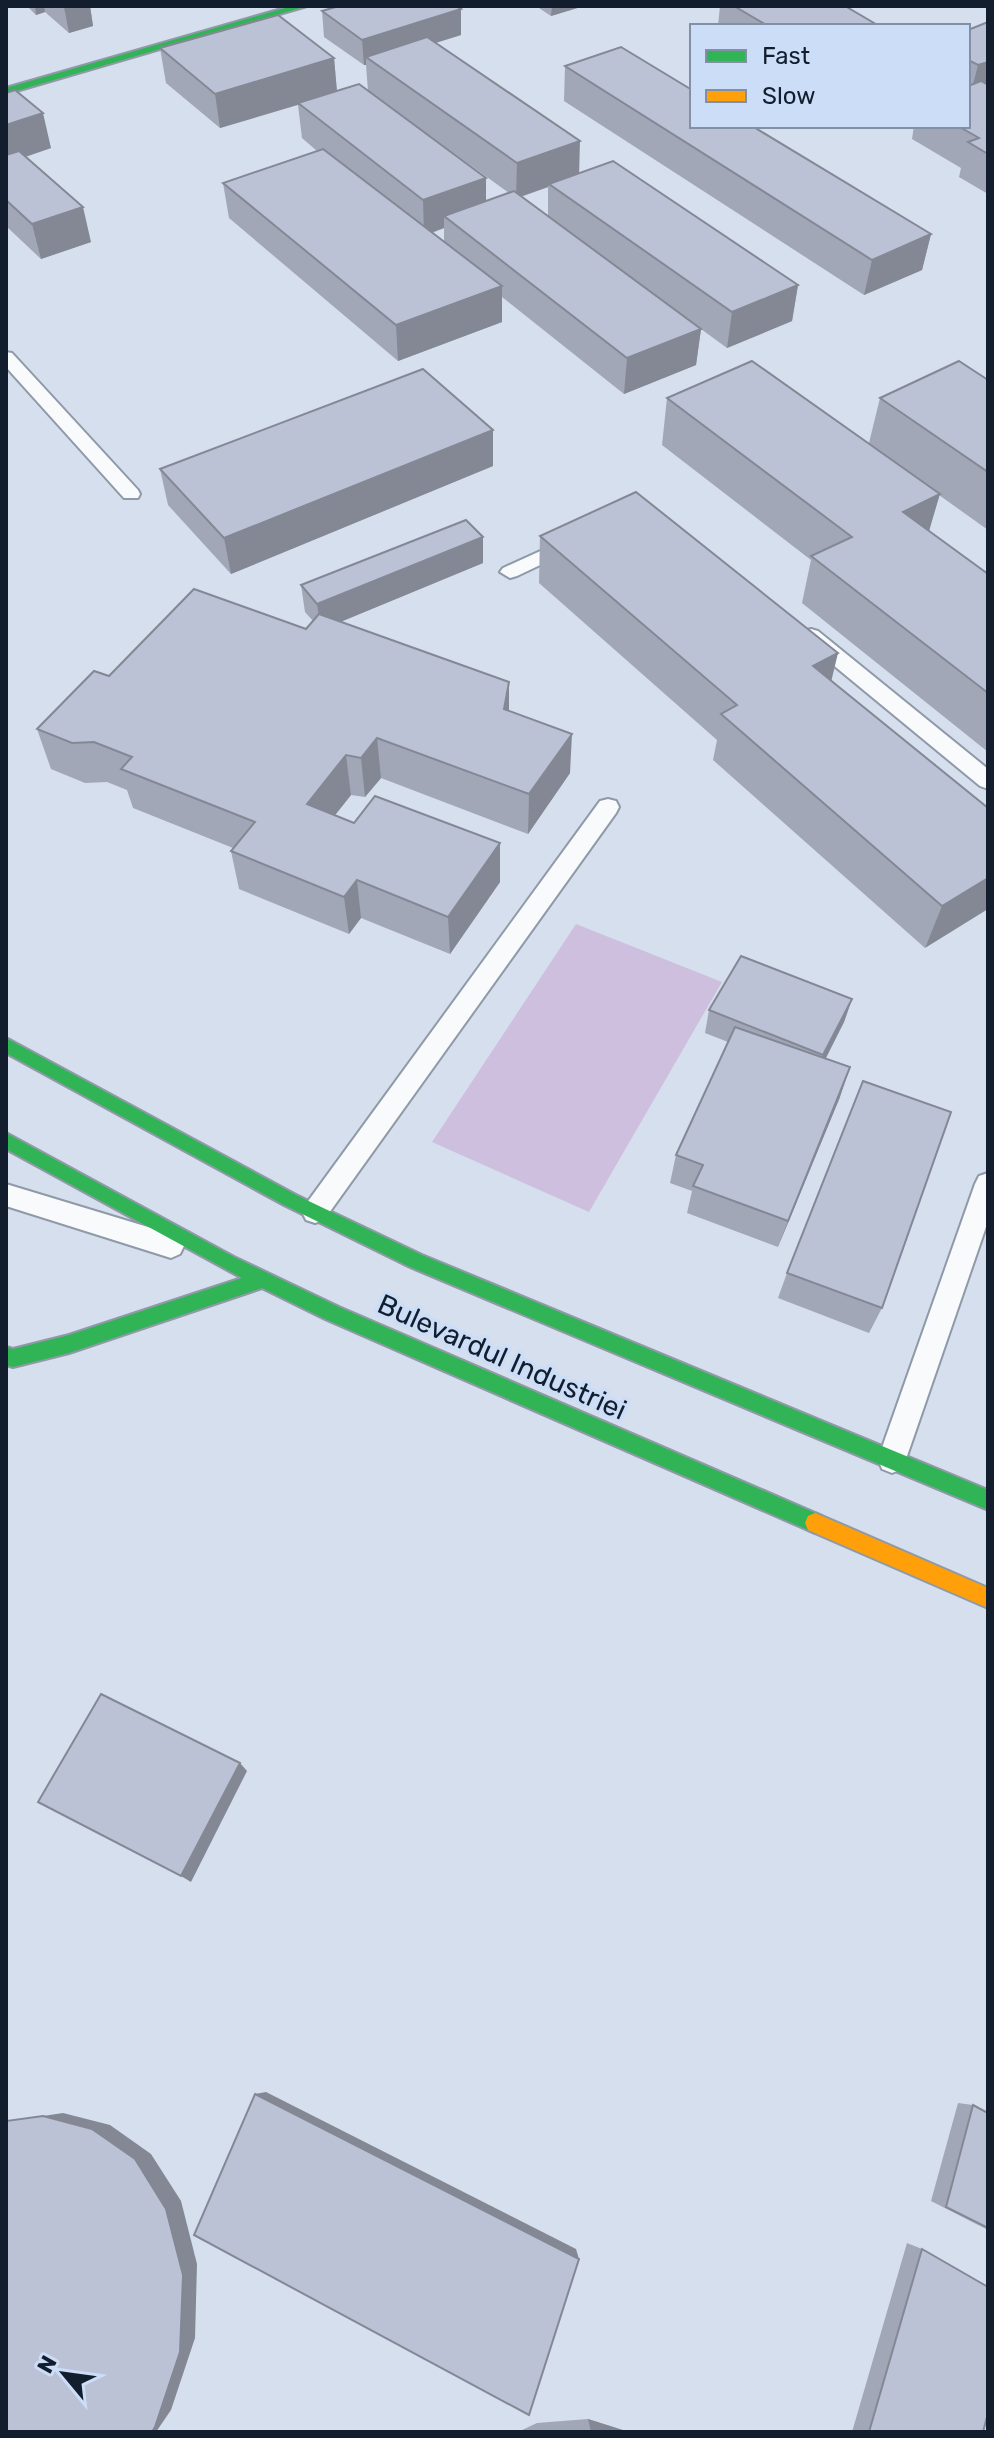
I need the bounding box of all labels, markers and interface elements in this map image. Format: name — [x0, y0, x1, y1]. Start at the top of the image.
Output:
legend — [690, 24, 970, 128]
text: Fast — [762, 42, 810, 70]
text: Slow — [762, 82, 815, 110]
street label: Bulevardul Industriei — [373, 1287, 631, 1427]
north arrow — [24, 2334, 104, 2414]
text: N — [31, 2351, 63, 2378]

